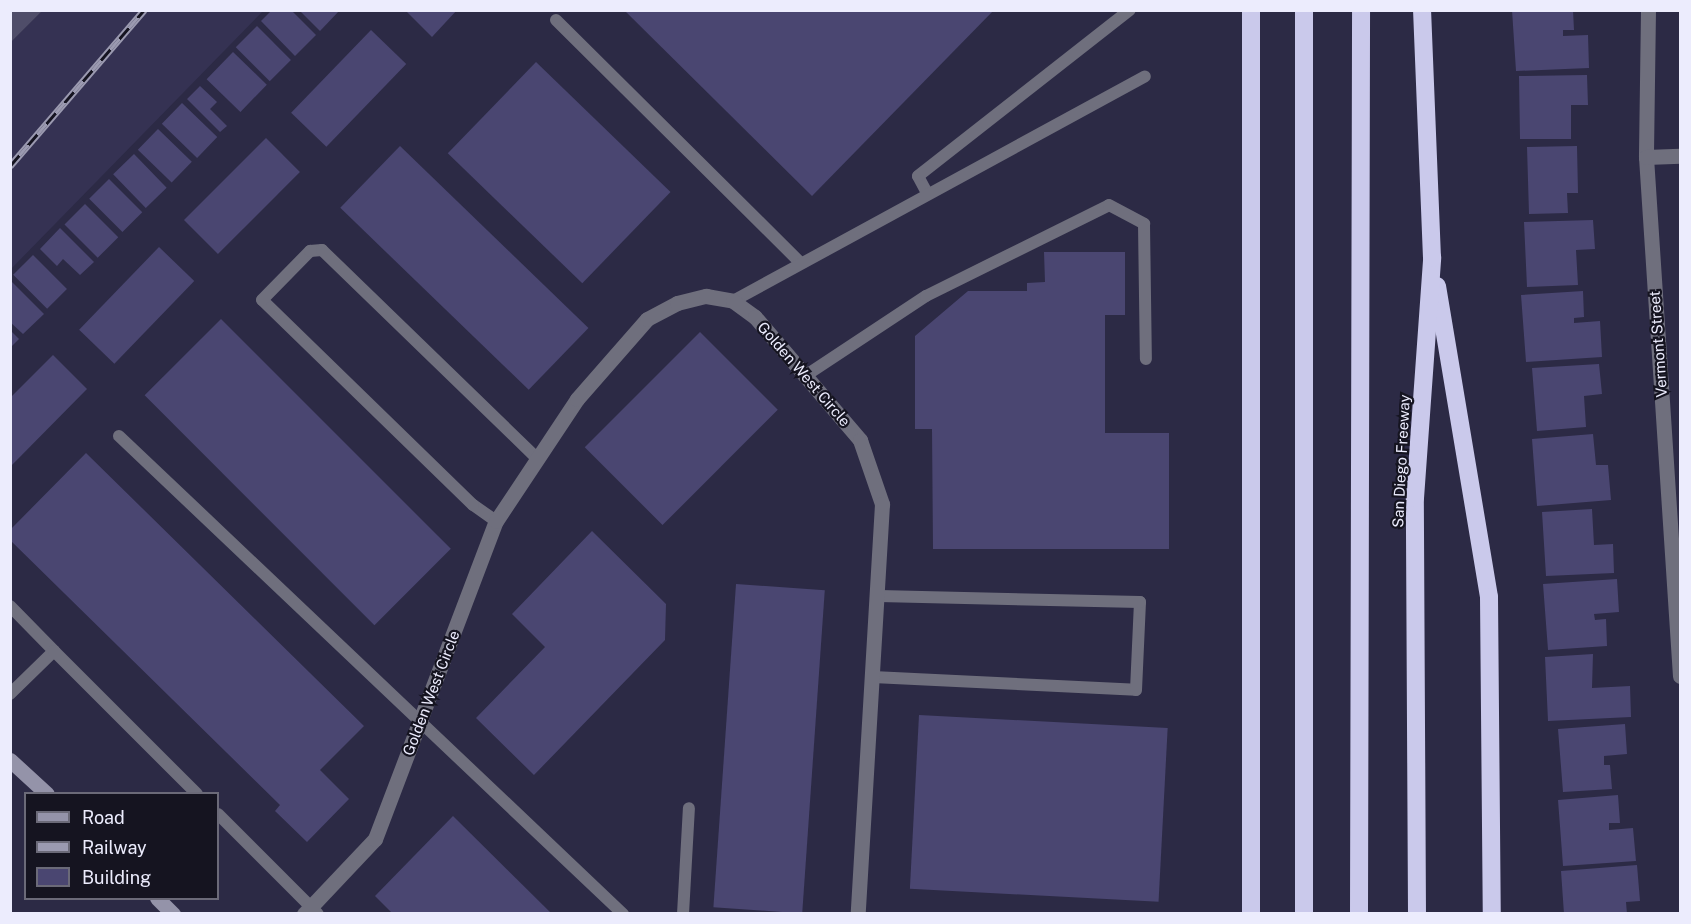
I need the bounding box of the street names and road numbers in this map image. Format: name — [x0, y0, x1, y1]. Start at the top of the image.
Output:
street label: Vermont Street — [1645, 290, 1671, 398]
street label: Golden West Circle — [754, 318, 854, 430]
street label: San Diego Freeway — [1389, 394, 1413, 528]
street label: Golden West Circle — [399, 628, 463, 758]

